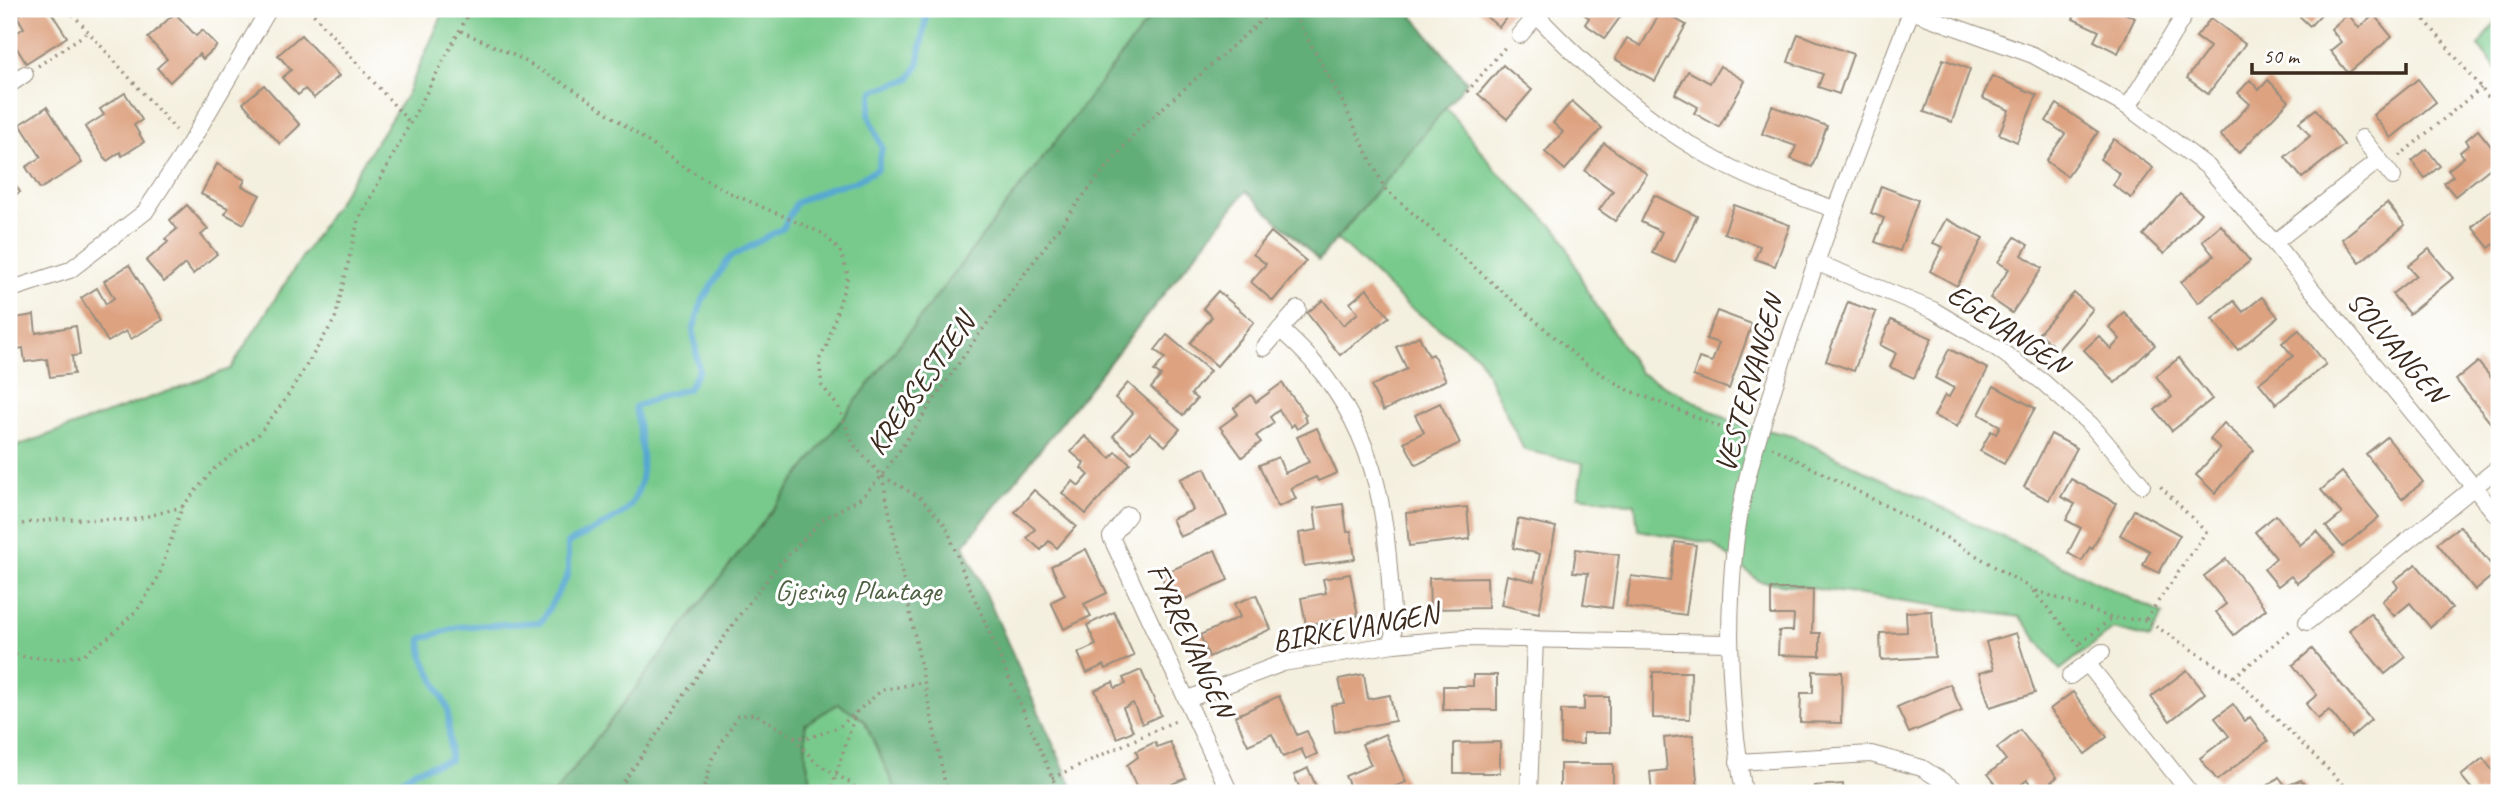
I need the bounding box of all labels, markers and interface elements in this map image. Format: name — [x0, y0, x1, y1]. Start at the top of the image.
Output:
scale bar — [2252, 32, 2406, 76]
text: 50 m — [2263, 43, 2301, 69]
street label: EGEVANGEN — [1940, 275, 2079, 386]
street label: SOLVANGEN — [2339, 283, 2458, 414]
street label: VESTERVANGEN — [1706, 288, 1793, 477]
street label: KREBSESTIEN — [857, 302, 986, 462]
street label: FYRREVANGEN — [1139, 557, 1245, 727]
park label: Gjesing Plantage — [775, 571, 943, 609]
street label: BIRKEVANGEN — [1269, 593, 1446, 660]

